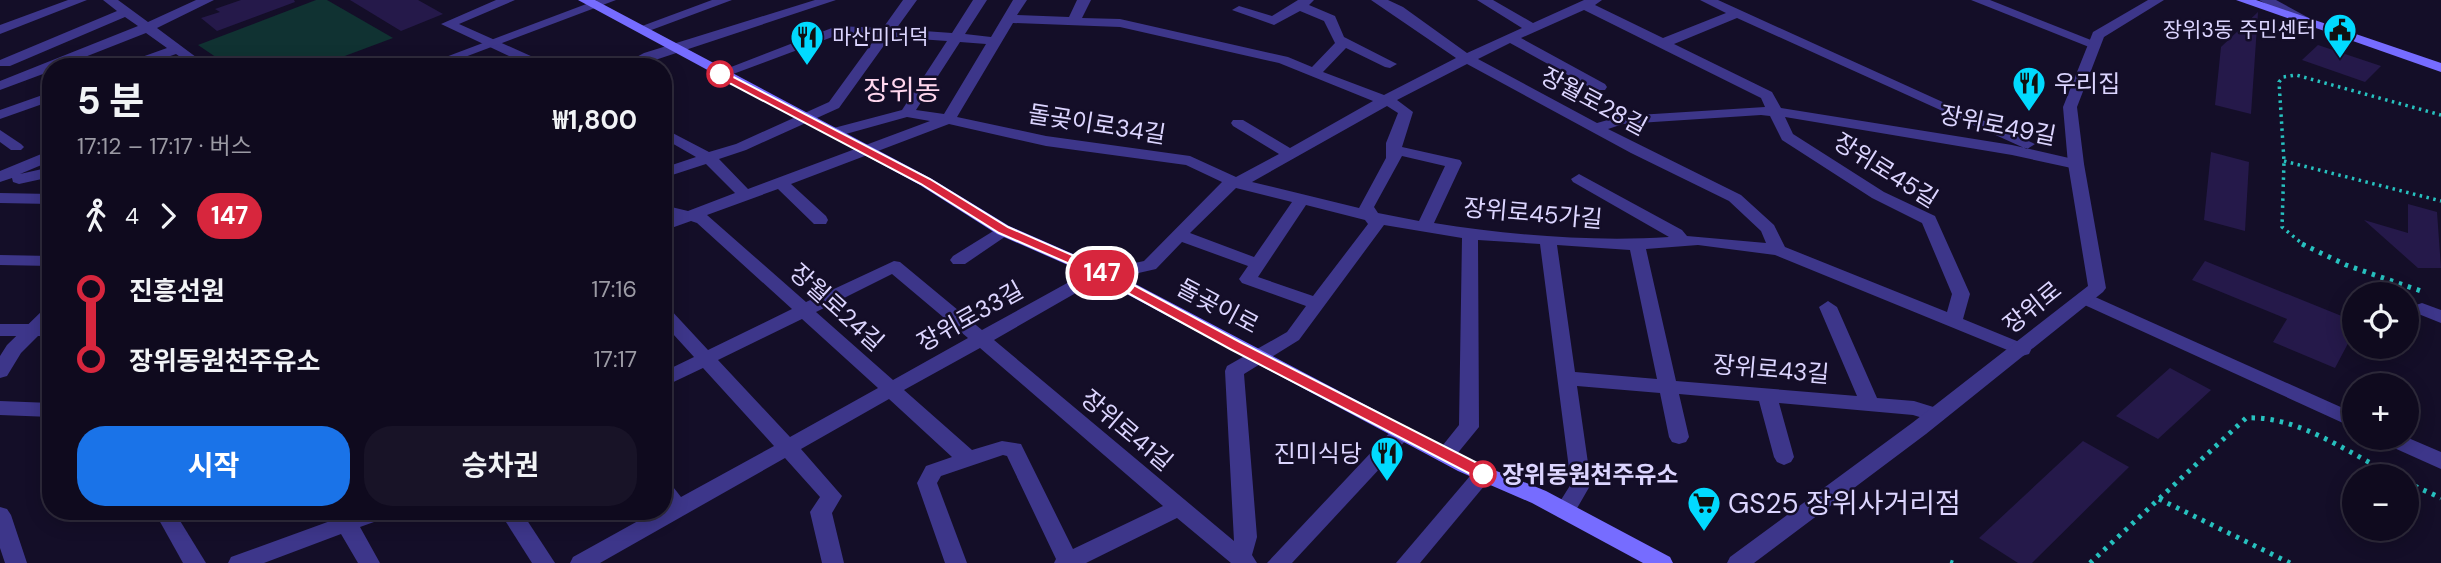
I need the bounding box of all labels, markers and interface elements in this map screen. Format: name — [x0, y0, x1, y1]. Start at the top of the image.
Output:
public building icon: 장위3동 주민센터 — [2321, 11, 2359, 60]
place label: 장위3동 주민센터 — [2163, 16, 2316, 44]
restaurant icon: 마산미더덕 — [788, 18, 826, 67]
place label: 마산미더덕 — [832, 23, 929, 51]
street label: 장월로28길 — [1535, 60, 1653, 142]
unlabelled marker — [707, 61, 733, 87]
restaurant icon: 우리집 — [2010, 64, 2048, 113]
place label: 우리집 — [2054, 68, 2120, 99]
district label: 장위동 — [863, 72, 941, 109]
text: 5 분 — [77, 76, 145, 126]
street label: 돌곶이로34길 — [1026, 98, 1168, 150]
street label: 장위로49길 — [1937, 99, 2059, 151]
text: ₩1,800 — [553, 103, 637, 137]
street label: 장위로45길 — [1828, 126, 1944, 214]
text: 17:12 – 17:17 · 버스 — [77, 131, 252, 161]
street label: 장위로45가길 — [1462, 191, 1604, 235]
icon: walk — [77, 197, 115, 235]
icon: forward — [149, 197, 187, 235]
text: 147 — [211, 200, 248, 231]
text: 4 — [125, 201, 139, 231]
line badge: 147 — [1062, 250, 1142, 296]
street label: 장월로24길 — [783, 257, 891, 357]
text: 147 — [1083, 257, 1121, 288]
street label: 돌곶이로 — [1172, 272, 1264, 340]
text: 진흥선원 — [129, 274, 225, 308]
text: 17:16 — [591, 274, 637, 304]
street label: 장위로33길 — [911, 274, 1029, 358]
street label: 장위로 — [1997, 274, 2067, 340]
map controls — [2342, 282, 2419, 541]
button: locate — [2342, 282, 2419, 359]
text: 장위동원천주유소 — [129, 344, 320, 378]
text: 17:17 — [593, 344, 637, 374]
street label: 장위로43길 — [1711, 348, 1831, 390]
button: + — [2342, 373, 2419, 450]
street label: 장위로41길 — [1075, 383, 1179, 477]
button: 시작 — [77, 426, 350, 506]
button: 승차권 — [364, 426, 637, 506]
restaurant icon: 진미식당 — [1368, 434, 1406, 483]
place label: 진미식당 — [1274, 438, 1362, 469]
place label: 장위동원천주유소 — [1502, 459, 1679, 490]
marker: 장위동원천주유소 — [1470, 461, 1496, 487]
button: − — [2342, 464, 2419, 541]
supermarket icon: GS25 장위사거리점 — [1685, 484, 1723, 533]
place label: GS25 장위사거리점 — [1728, 485, 1961, 522]

